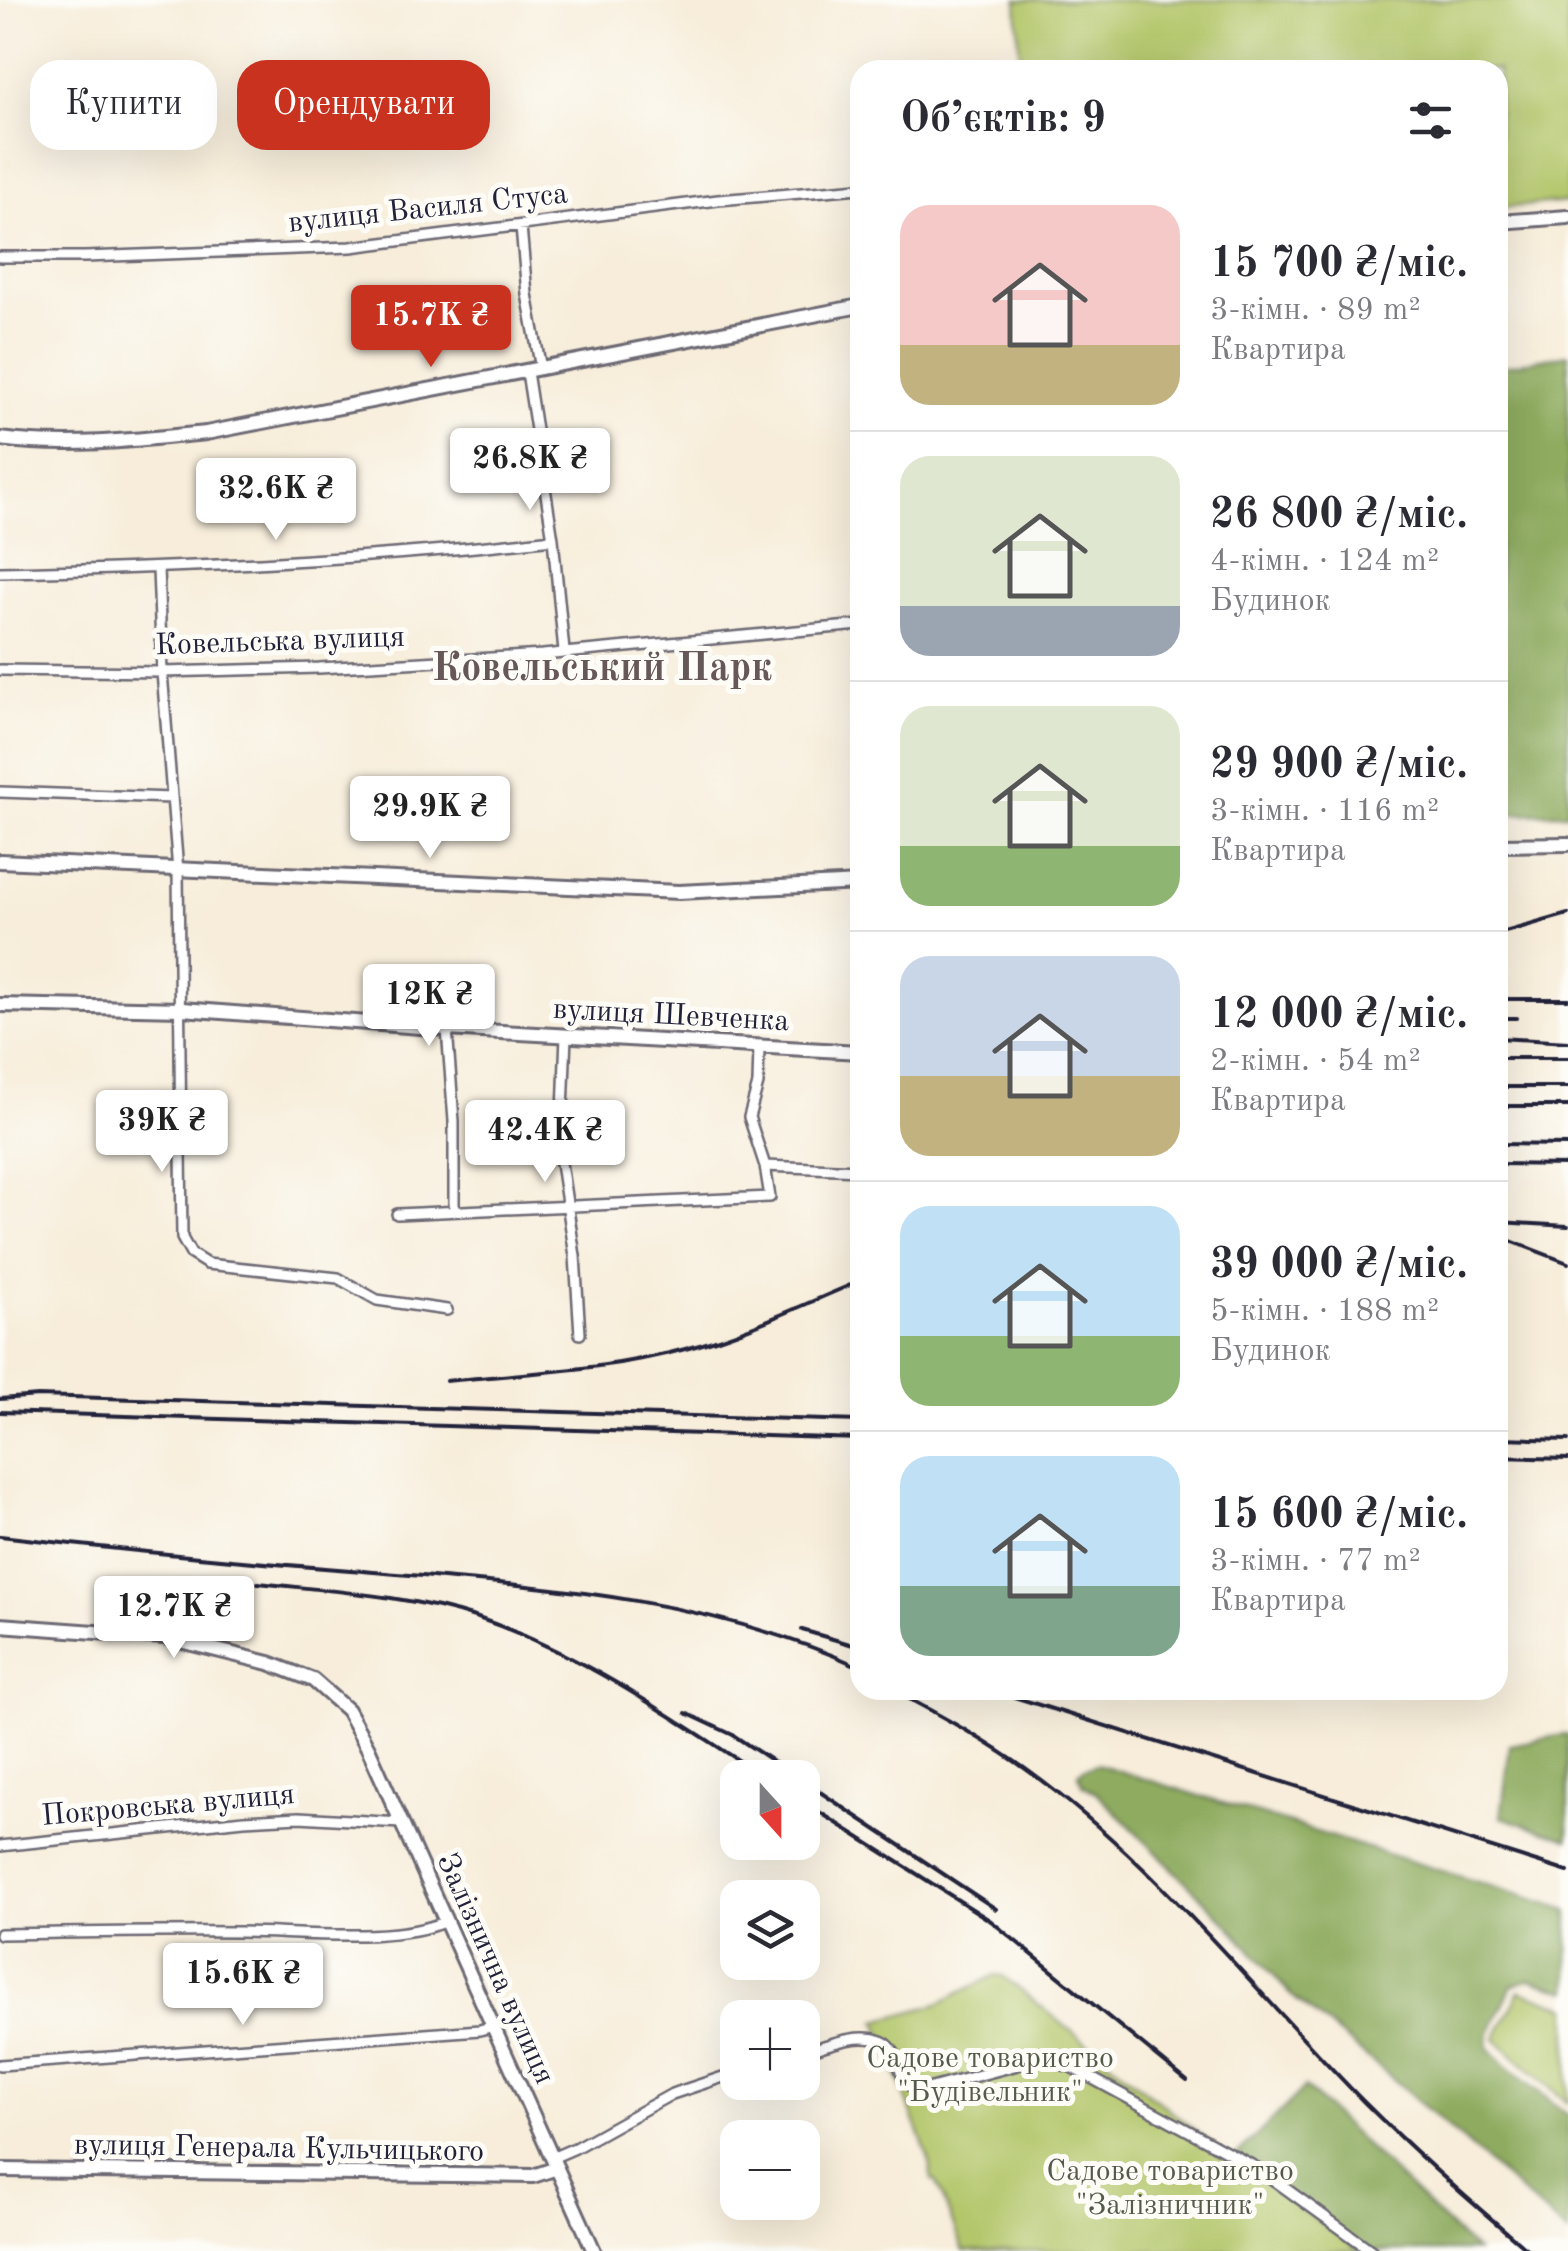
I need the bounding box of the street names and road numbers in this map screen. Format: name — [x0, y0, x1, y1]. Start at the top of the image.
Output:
street label: вулиця Василя Стуса — [287, 179, 569, 239]
street label: Ковельська вулиця — [155, 623, 405, 661]
street label: вулиця Шевченка — [552, 995, 790, 1037]
street label: Покровська вулиця — [40, 1780, 296, 1832]
street label: Залізнична вулиця — [431, 1849, 559, 2089]
street label: вулиця Генерала Кульчицького — [74, 2130, 484, 2168]

